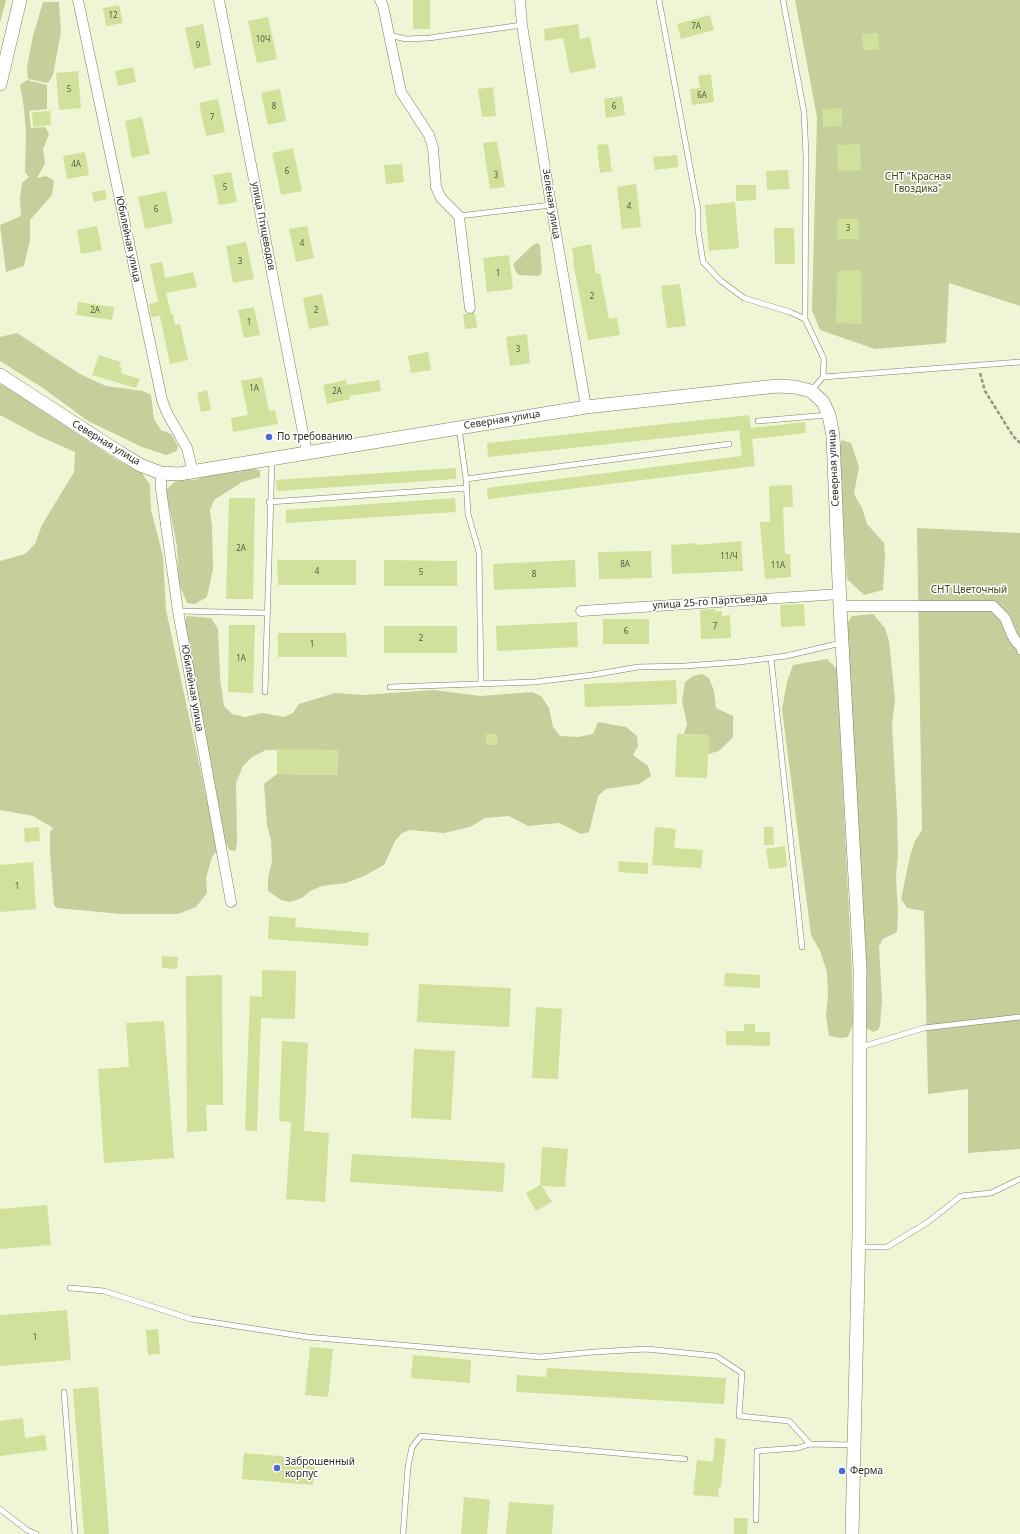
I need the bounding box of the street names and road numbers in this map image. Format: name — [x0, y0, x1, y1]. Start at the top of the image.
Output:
street label: Зелёная улица — [540, 168, 562, 240]
street label: улица Птицеводов — [249, 181, 277, 271]
street label: Юбилейная улица — [113, 195, 143, 283]
street label: Северная улица — [463, 408, 541, 432]
street label: Северная улица — [70, 418, 142, 468]
street label: Северная улица — [826, 429, 842, 507]
street label: улица 25-го Партсъезда — [652, 592, 768, 612]
street label: Юбилейная улица — [178, 644, 206, 732]

